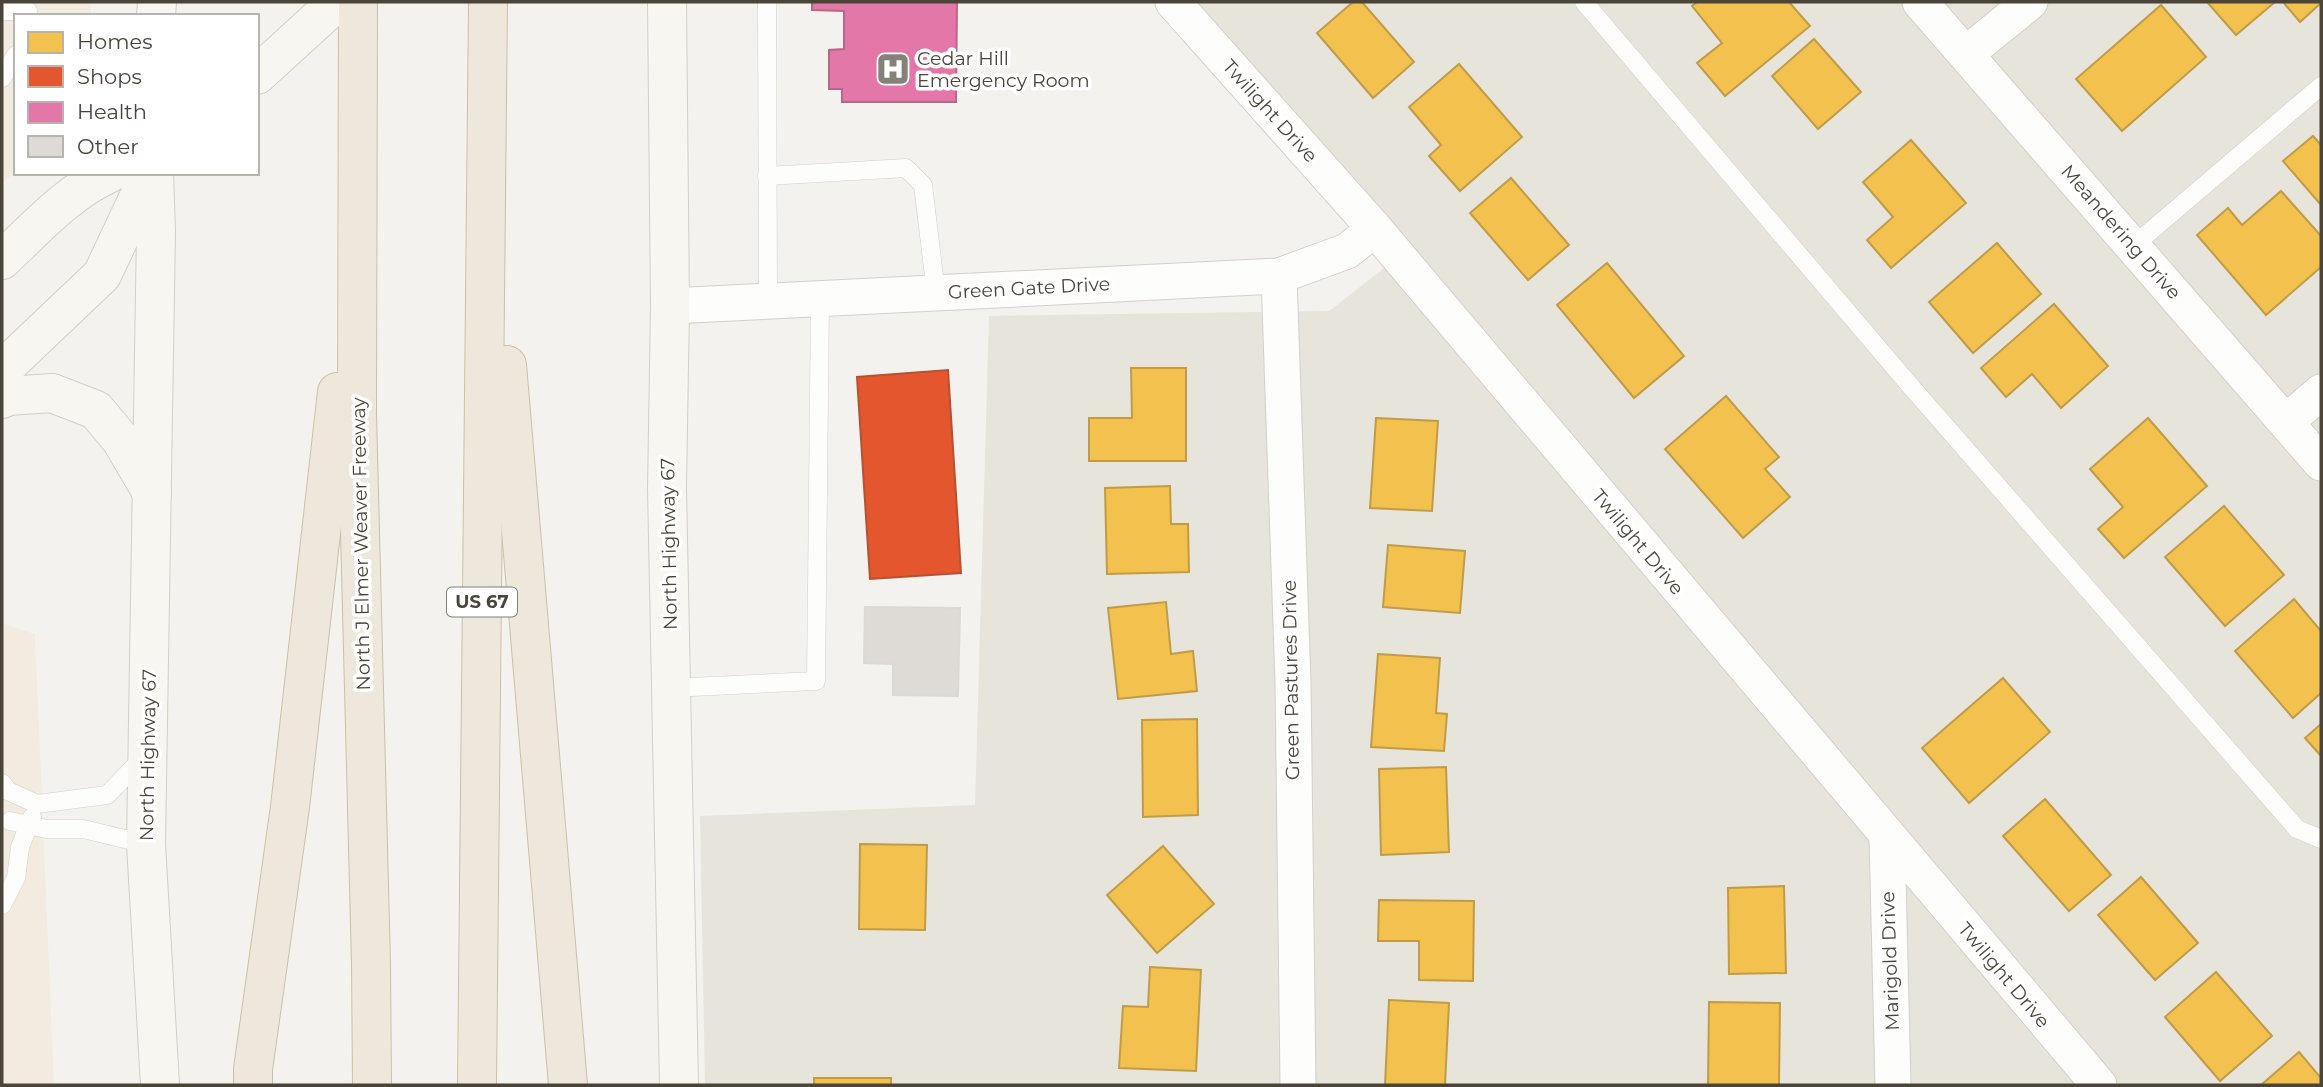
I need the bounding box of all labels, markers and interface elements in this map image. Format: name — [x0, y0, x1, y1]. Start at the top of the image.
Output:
legend — [14, 14, 259, 175]
text: Homes — [77, 29, 152, 54]
place label: Cedar Hill Emergency Room — [917, 47, 1090, 92]
hospital icon: Cedar Hill Emergency Room — [874, 50, 912, 88]
street label: Twilight Drive — [1218, 55, 1322, 167]
text: Shops — [77, 64, 142, 89]
text: Health — [77, 99, 147, 124]
text: Other — [77, 134, 139, 159]
street label: Meandering Drive — [2056, 160, 2186, 304]
street label: Green Gate Drive — [947, 272, 1111, 304]
street label: North J Elmer Weaver Freeway — [347, 397, 375, 691]
street label: North Highway 67 — [656, 458, 682, 630]
street label: Twilight Drive — [1587, 485, 1689, 599]
street label: Green Pastures Drive — [1278, 580, 1304, 780]
road number: US 67 — [447, 588, 517, 616]
street label: North Highway 67 — [135, 669, 161, 841]
street label: Marigold Drive — [1876, 891, 1904, 1031]
street label: Twilight Drive — [1953, 918, 2055, 1032]

